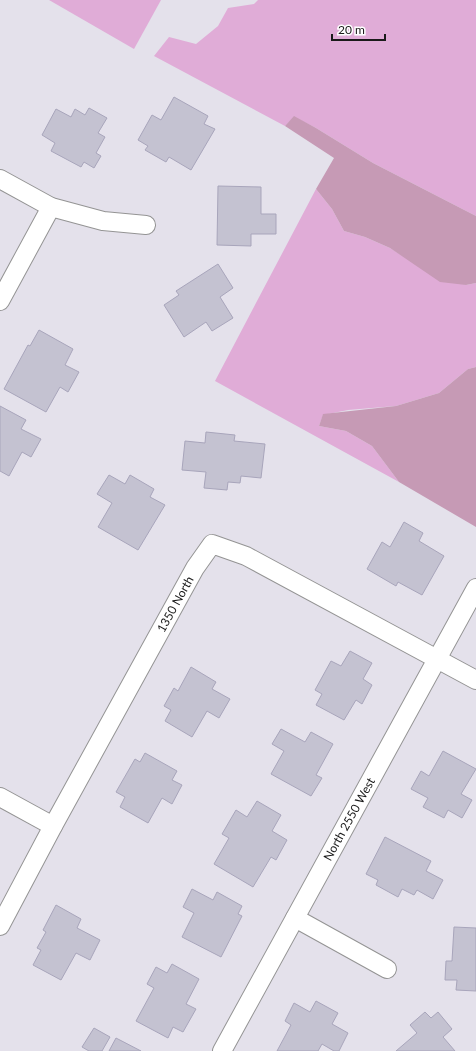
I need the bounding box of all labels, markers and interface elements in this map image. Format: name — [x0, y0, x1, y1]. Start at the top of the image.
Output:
scale bar — [332, 16, 385, 42]
text: 20 m — [338, 22, 365, 37]
street label: 1350 North — [153, 573, 197, 635]
street label: North 2550 West — [320, 774, 378, 863]

